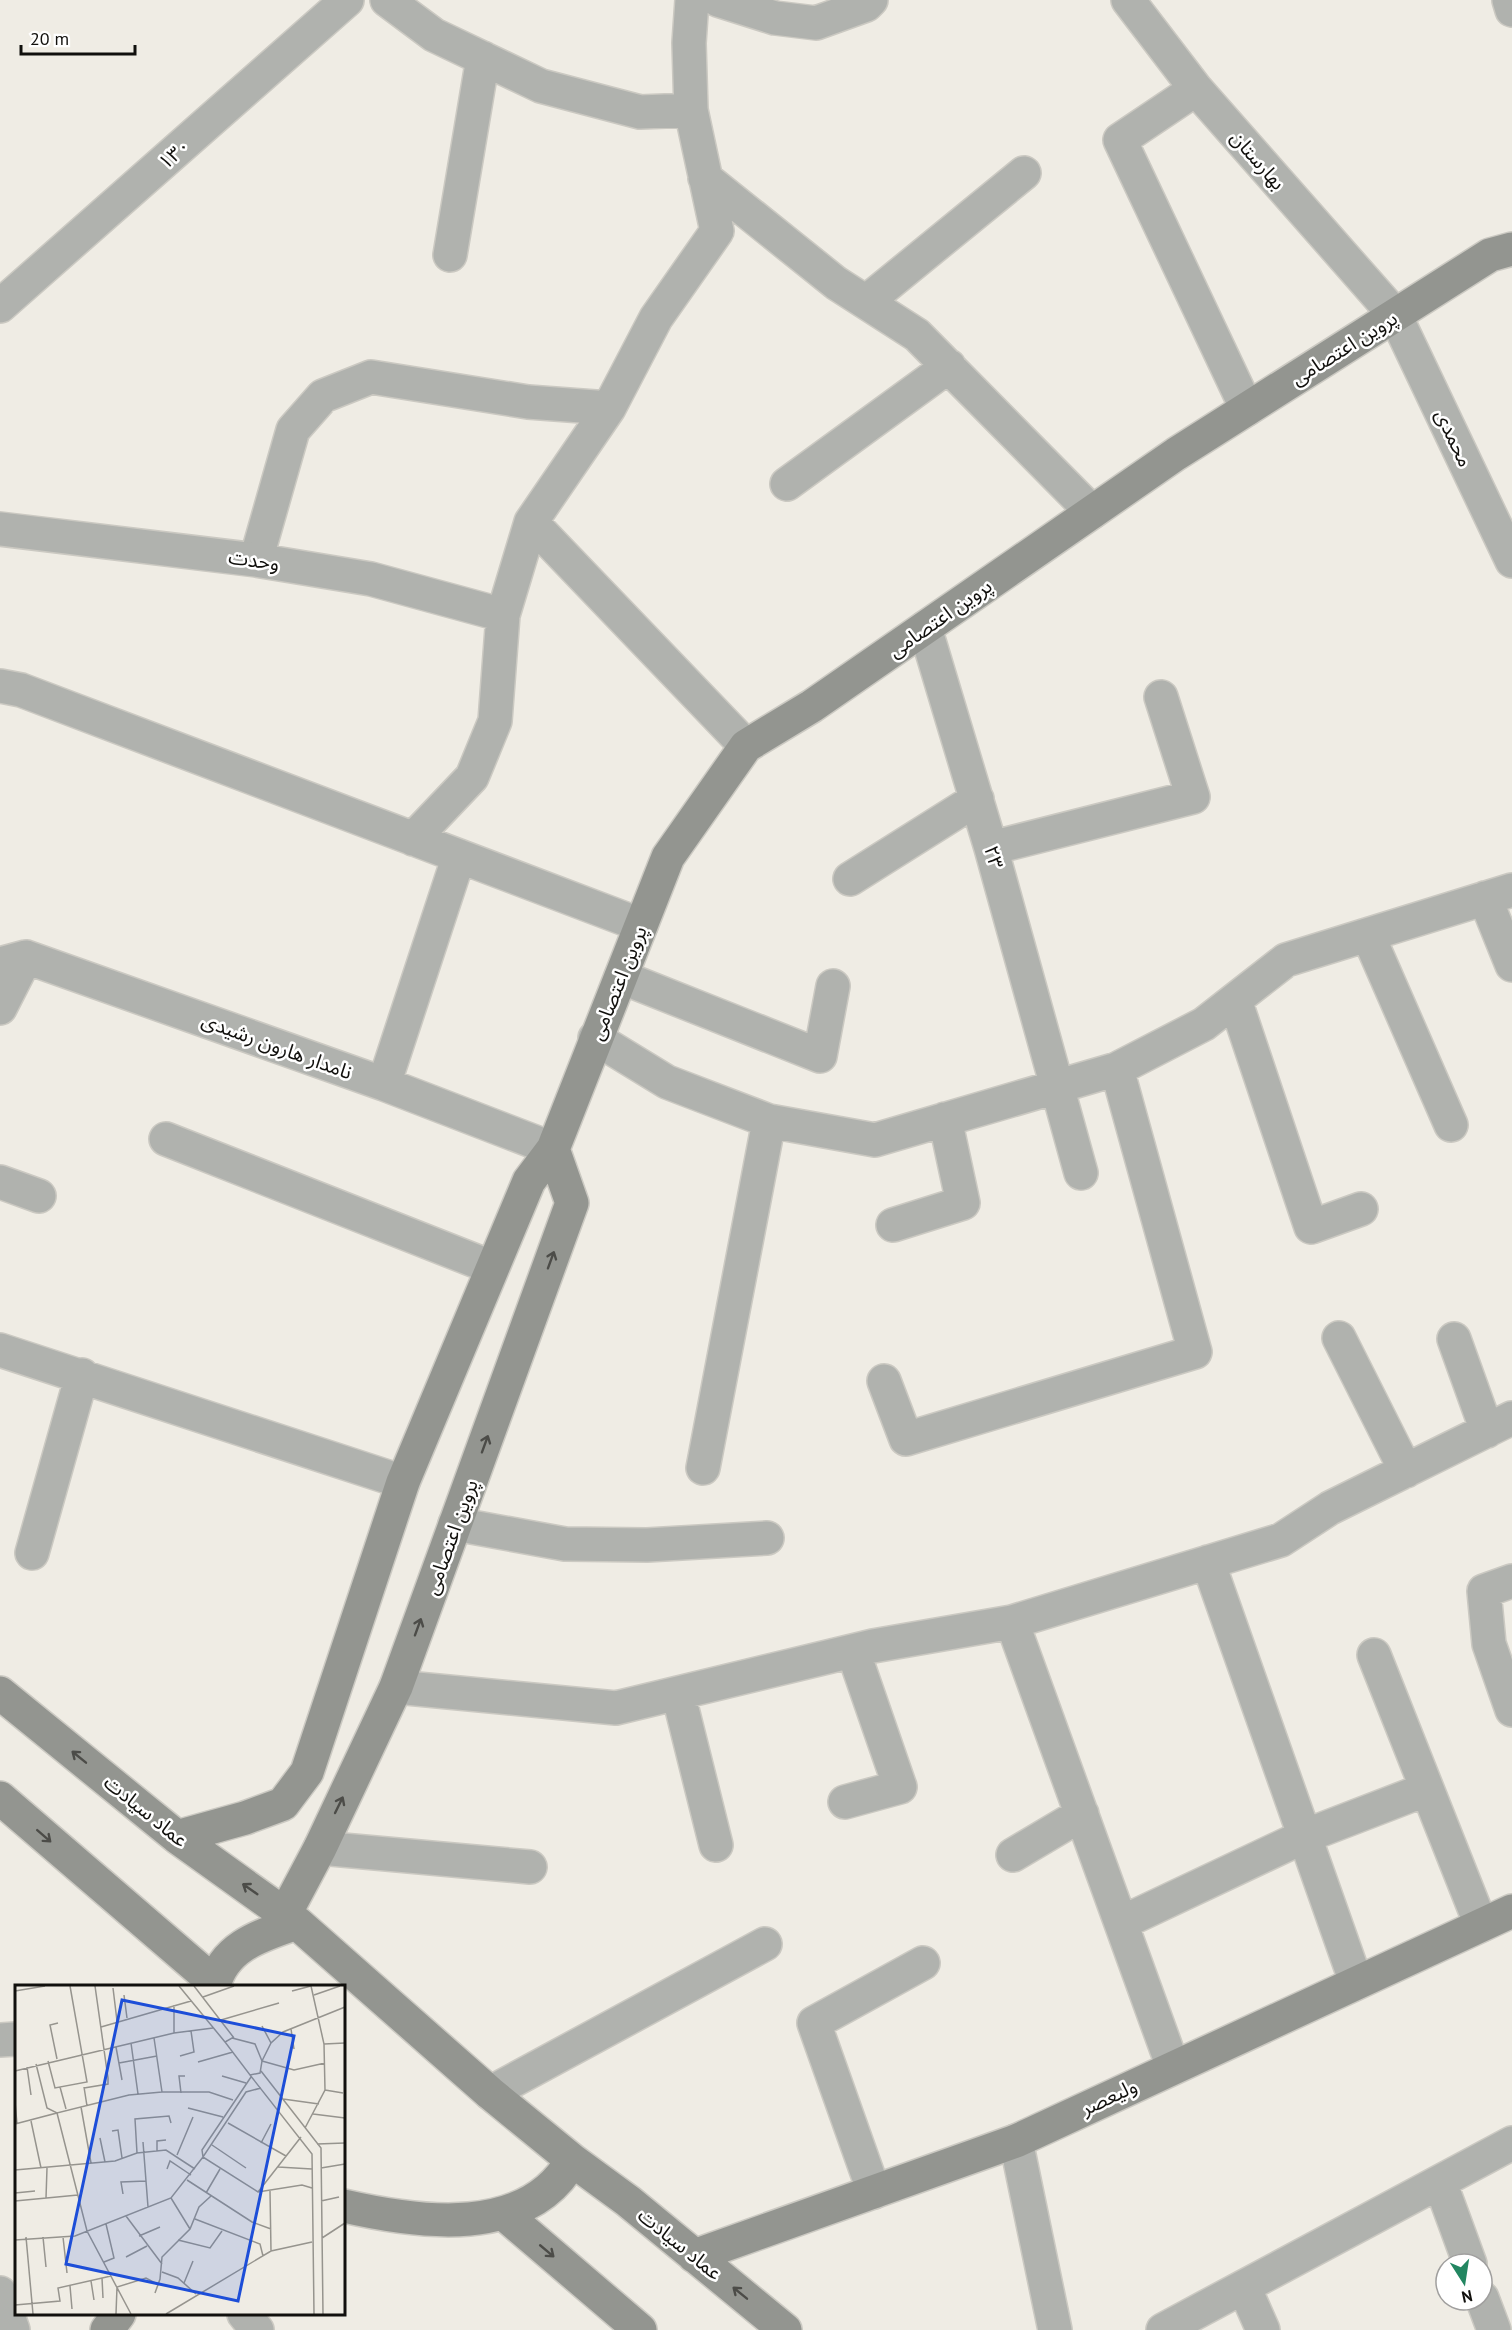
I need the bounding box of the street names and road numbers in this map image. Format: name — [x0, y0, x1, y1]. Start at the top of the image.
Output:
street label: بهارستان — [1225, 125, 1291, 195]
street label: ۱۳۰ — [153, 133, 195, 175]
street label: پروین اعتصامی — [1286, 305, 1402, 391]
street label: محمدی — [1429, 405, 1479, 471]
street label: وحدت — [227, 544, 281, 576]
street label: پروین اعتصامی — [883, 573, 997, 663]
street label: ۲۳ — [978, 842, 1010, 872]
street label: پروین اعتصامی — [583, 922, 653, 1044]
street label: نامدار هارون رشیدی — [198, 1007, 356, 1085]
street label: پروین اعتصامی — [418, 1476, 484, 1598]
street label: عماد سیادت — [99, 1769, 193, 1853]
street label: ولیعصر — [1076, 2073, 1141, 2122]
street label: عماد سیادت — [633, 2202, 727, 2286]

